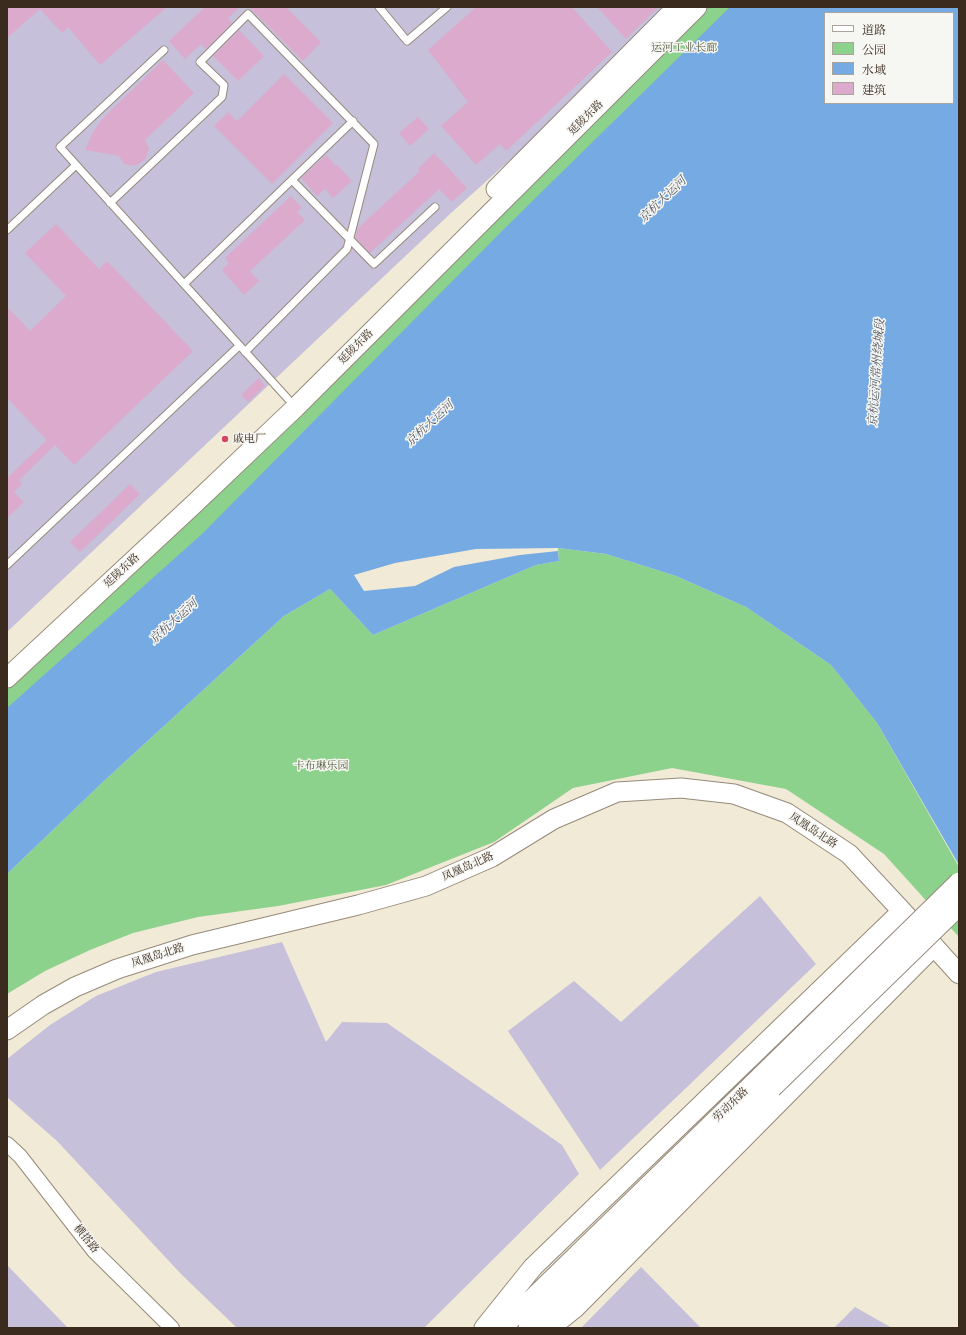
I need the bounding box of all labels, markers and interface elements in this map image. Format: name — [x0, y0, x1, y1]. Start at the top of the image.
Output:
legend — [824, 12, 954, 104]
text: 道路 — [862, 23, 886, 37]
park label: 运河工业长廊 — [651, 41, 717, 55]
text: 公园 — [862, 43, 886, 57]
text: 水域 — [862, 63, 886, 77]
text: 建筑 — [862, 83, 886, 97]
street label: 延陵东路 — [566, 98, 606, 138]
water label: 京杭大运河 — [636, 174, 690, 226]
water label: 京杭运河常州绕城段 — [866, 319, 888, 427]
street label: 延陵东路 — [336, 327, 376, 367]
water label: 京杭大运河 — [403, 398, 457, 450]
place label: 戚电厂 — [233, 432, 266, 446]
marker: 戚电厂 — [220, 434, 230, 444]
street label: 延陵东路 — [101, 551, 143, 591]
water label: 京杭大运河 — [147, 597, 201, 647]
park label: 卡布琳乐园 — [294, 759, 348, 773]
street label: 凤凰岛北路 — [786, 810, 840, 852]
street label: 凤凰岛北路 — [440, 850, 496, 884]
street label: 凤凰岛北路 — [130, 941, 186, 971]
street label: 劳动东路 — [711, 1085, 751, 1125]
street label: 横搭路 — [70, 1222, 102, 1256]

